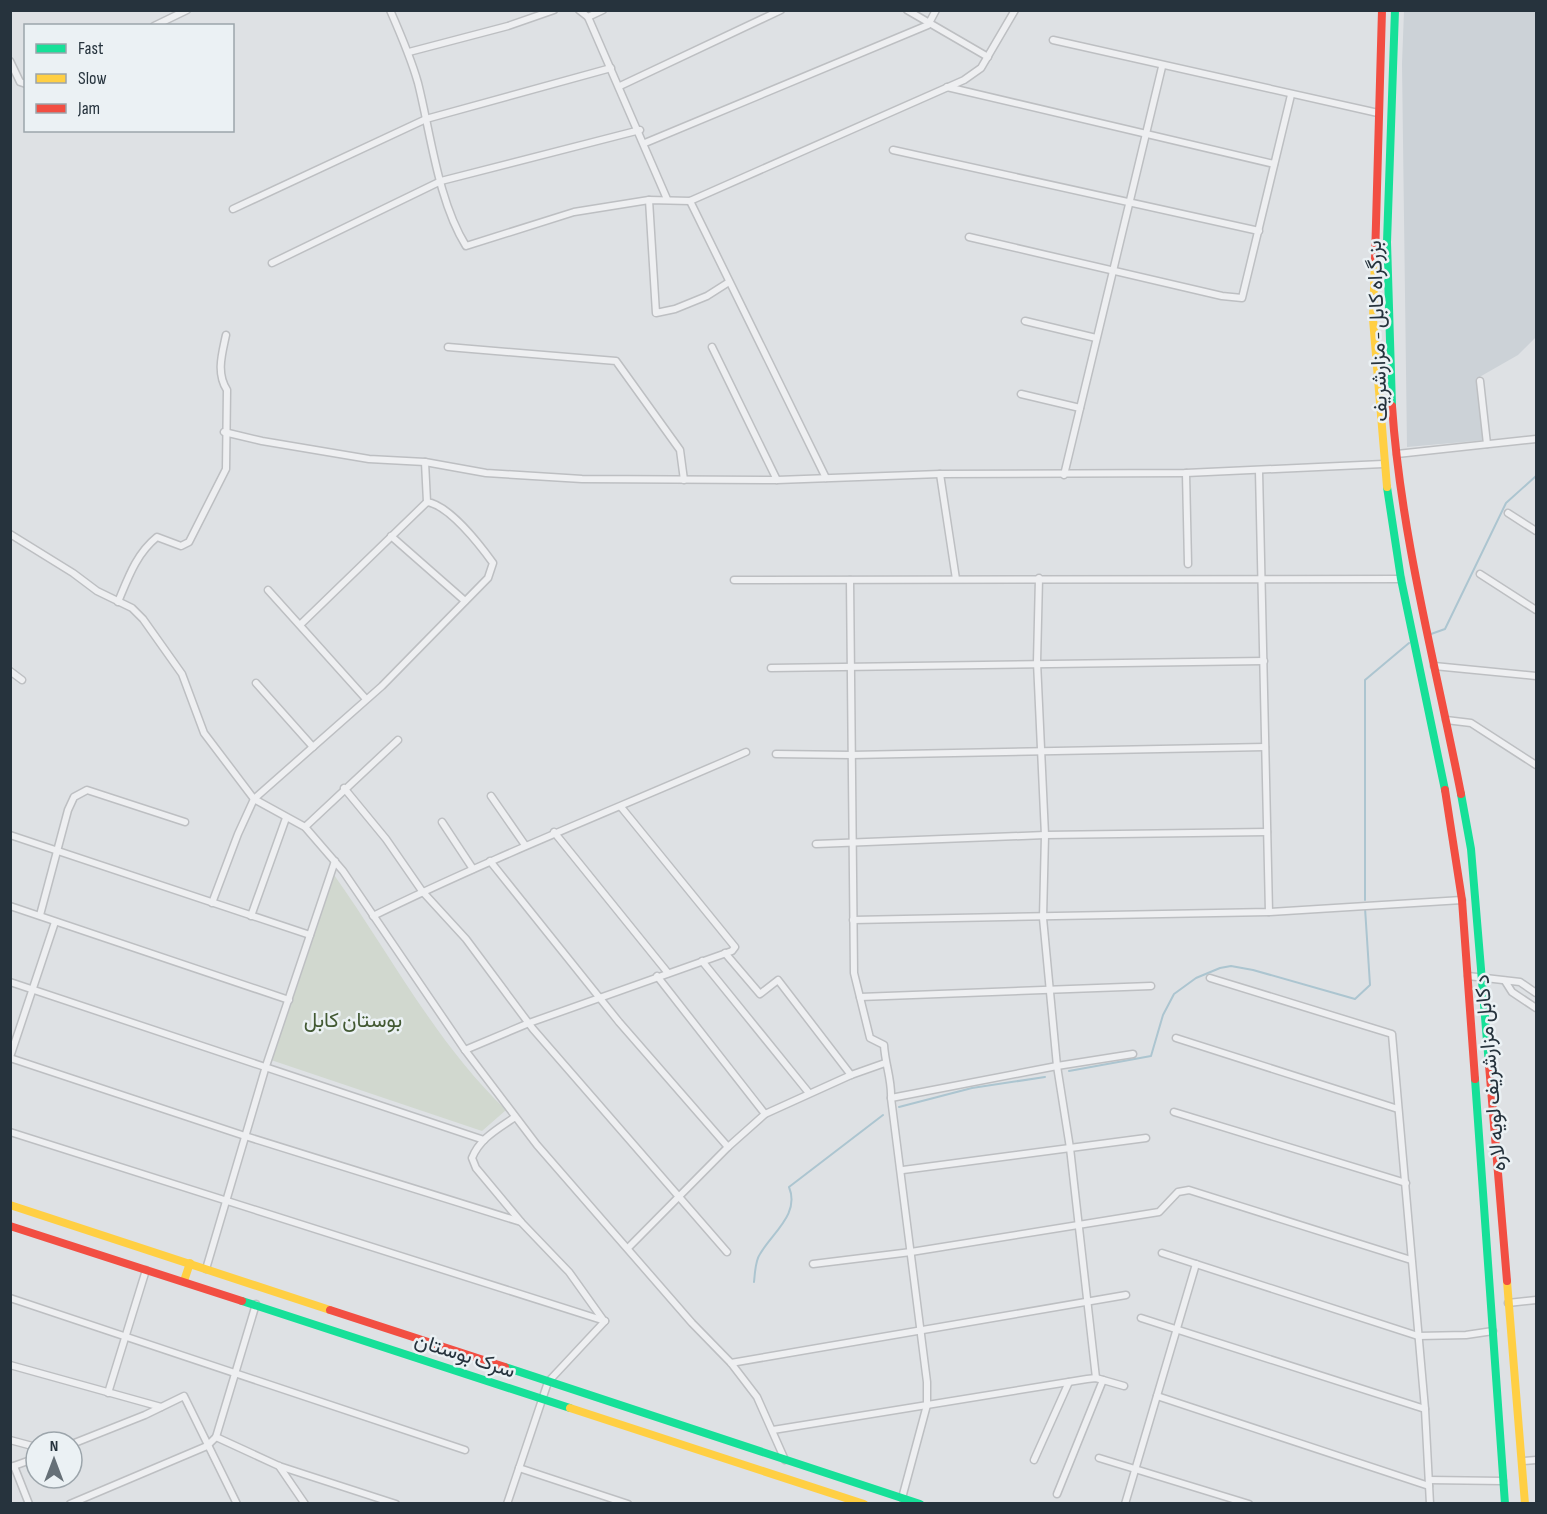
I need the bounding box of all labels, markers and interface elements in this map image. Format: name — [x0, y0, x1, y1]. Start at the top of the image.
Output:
legend — [24, 24, 234, 132]
text: Fast — [78, 38, 104, 59]
text: Slow — [78, 68, 107, 89]
text: Jam — [77, 98, 100, 119]
street label: بزرگراه کابل - مزارشریف — [1362, 240, 1393, 422]
street label: د کابل مزارشریف لویه لاره — [1469, 973, 1512, 1172]
park label: بوستان کابل — [304, 1008, 402, 1033]
street label: سرک بوستان — [411, 1327, 518, 1383]
north arrow — [24, 1430, 84, 1490]
text: N — [50, 1437, 58, 1456]

